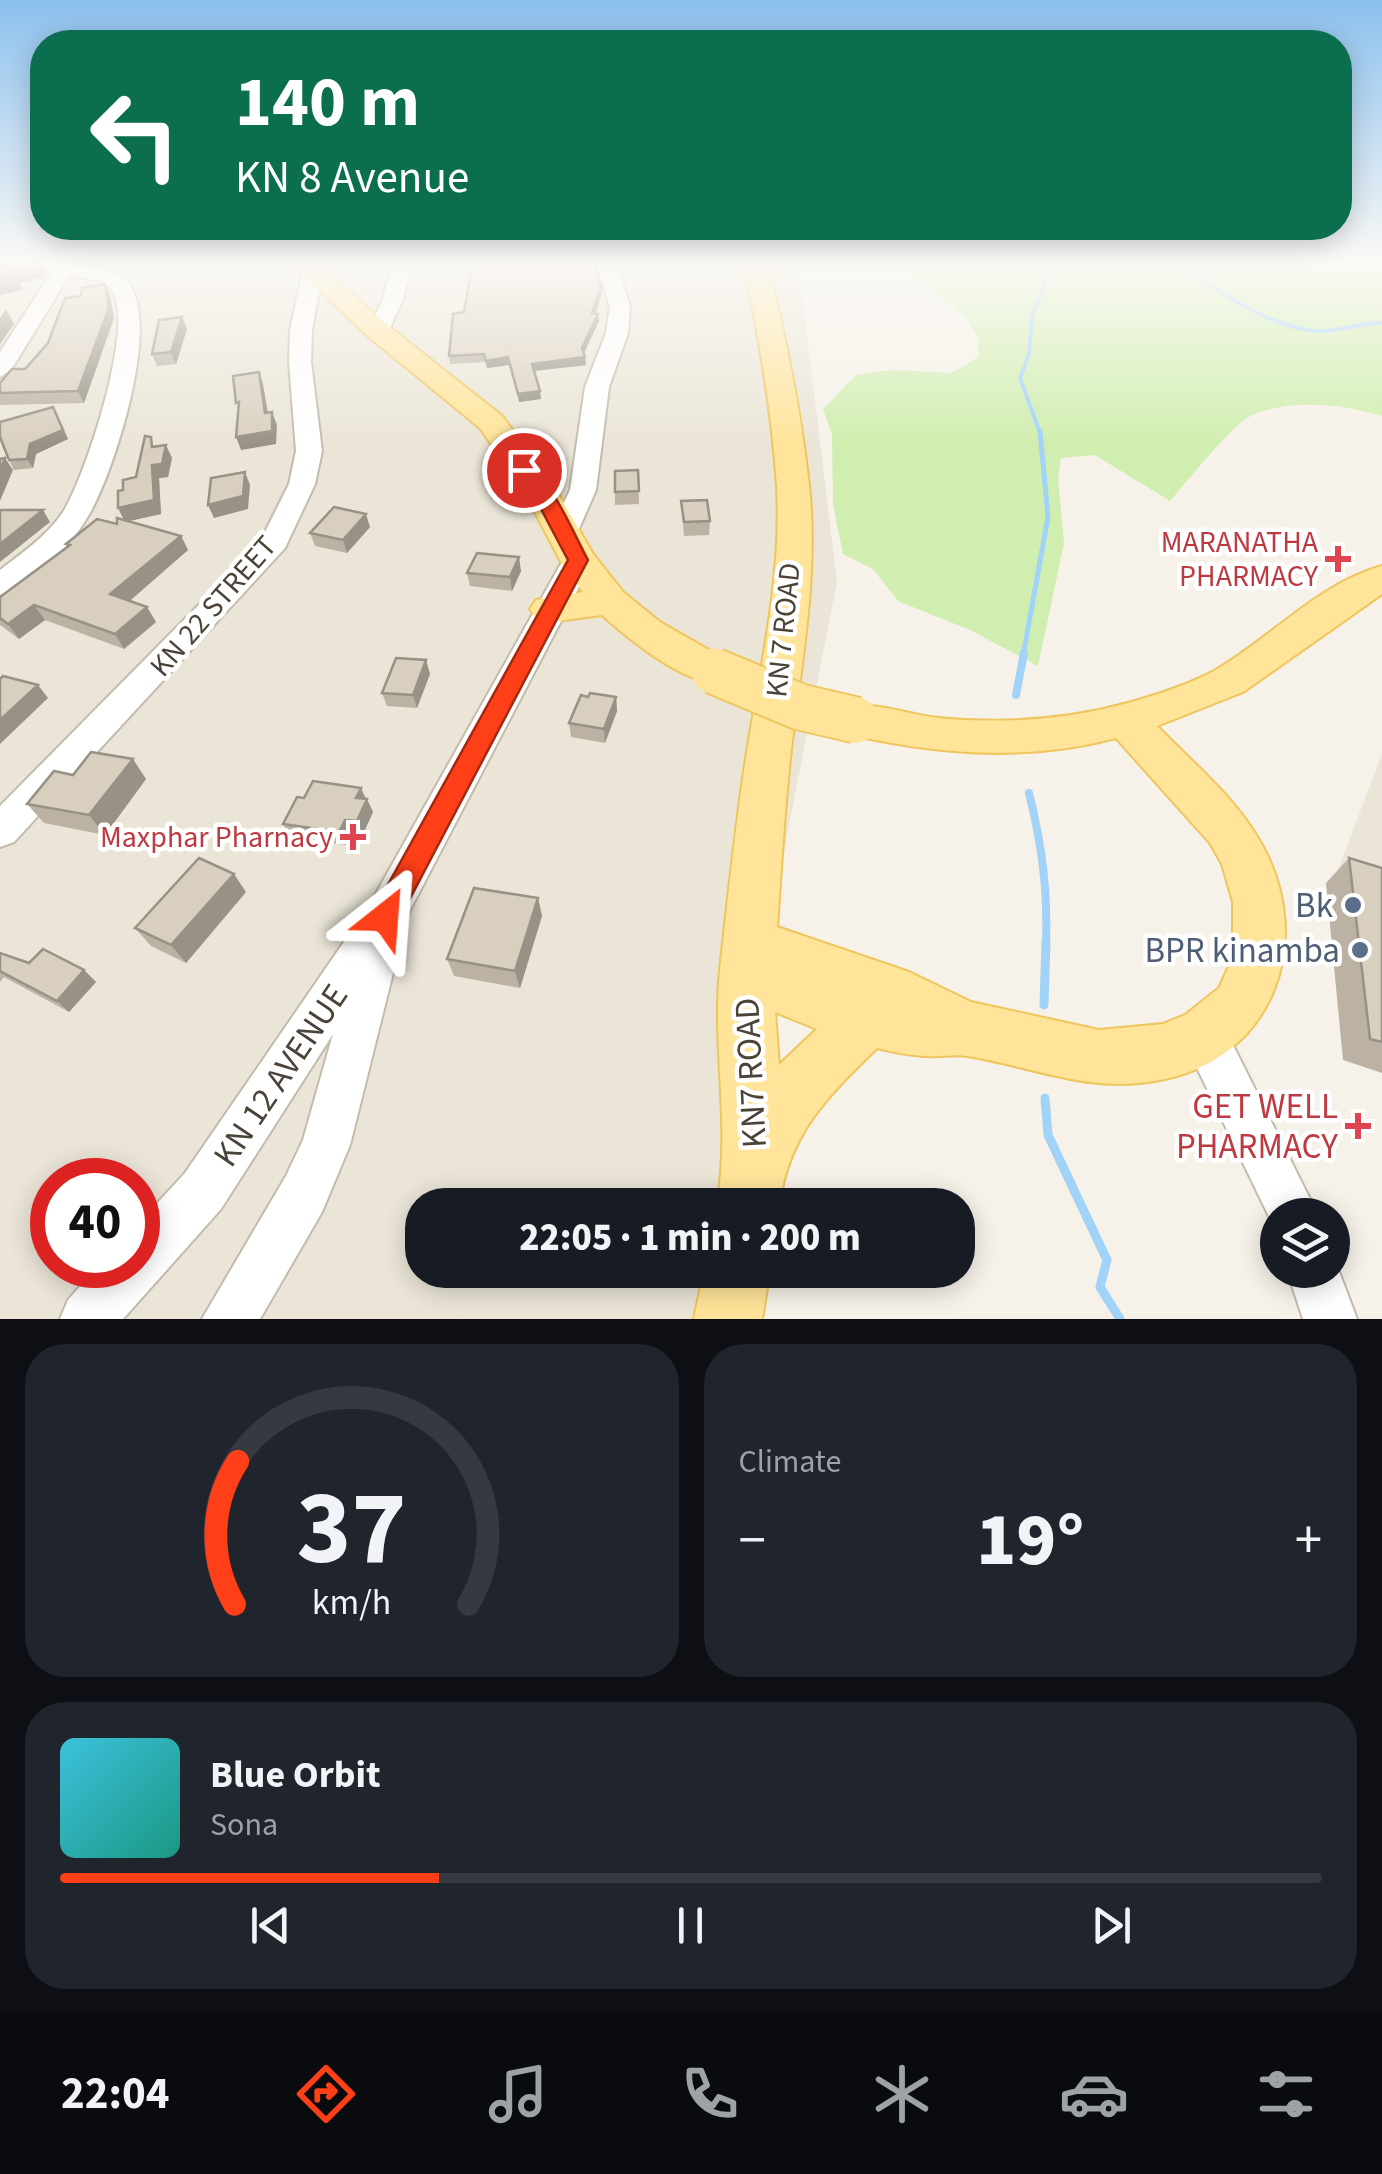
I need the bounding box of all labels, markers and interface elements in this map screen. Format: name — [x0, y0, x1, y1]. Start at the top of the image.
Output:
text: 140 m — [235, 53, 420, 153]
icon: left — [70, 70, 200, 200]
text: KN 8 Avenue — [235, 146, 469, 210]
pin — [482, 428, 567, 513]
icon: arrive — [497, 443, 552, 498]
place label: MARANATHA PHARMACY — [1161, 521, 1319, 598]
street label: KN 22 STREET — [140, 526, 287, 686]
marker: MARANATHA PHARMACY — [1327, 548, 1349, 570]
street label: KN 7 ROAD — [755, 561, 812, 699]
place label: Maxphar Pharnacy — [100, 816, 333, 859]
marker: Maxphar Pharnacy — [342, 826, 364, 848]
position arrow — [333, 865, 437, 969]
place label: Bk — [1295, 881, 1334, 931]
marker: Bk — [1342, 894, 1364, 916]
place label: BPR kinamba — [1144, 926, 1340, 976]
marker: BPR kinamba — [1349, 939, 1371, 961]
street label: KN 12 AVENUE — [201, 974, 360, 1177]
street label: KN7 ROAD — [722, 996, 780, 1149]
place label: GET WELL PHARMACY — [1176, 1082, 1338, 1172]
marker: GET WELL PHARMACY — [1347, 1115, 1369, 1137]
speed limit sign: 40 — [30, 1158, 160, 1288]
map controls — [1260, 1198, 1350, 1288]
button: layers — [1260, 1198, 1350, 1288]
text: 22:05 · 1 min · 200 m — [519, 1211, 861, 1265]
text: Climate — [739, 1439, 841, 1485]
text: 37 — [297, 1456, 407, 1604]
text: 19° — [976, 1487, 1084, 1594]
text: − — [739, 1502, 766, 1580]
text: + — [1295, 1502, 1322, 1580]
text: km/h — [312, 1577, 391, 1628]
text: Blue Orbit — [210, 1748, 381, 1802]
text: Sona — [210, 1802, 278, 1848]
icon: previous — [243, 1898, 298, 1953]
icon: pause — [663, 1898, 718, 1953]
icon: next — [1084, 1898, 1139, 1953]
icon: directions — [291, 2059, 361, 2129]
icon: music — [483, 2059, 553, 2129]
icon: phone — [675, 2059, 745, 2129]
icon: climate — [867, 2059, 937, 2129]
icon: car — [1059, 2059, 1129, 2129]
icon: filters — [1251, 2059, 1321, 2129]
text: 22:04 — [61, 2062, 170, 2126]

